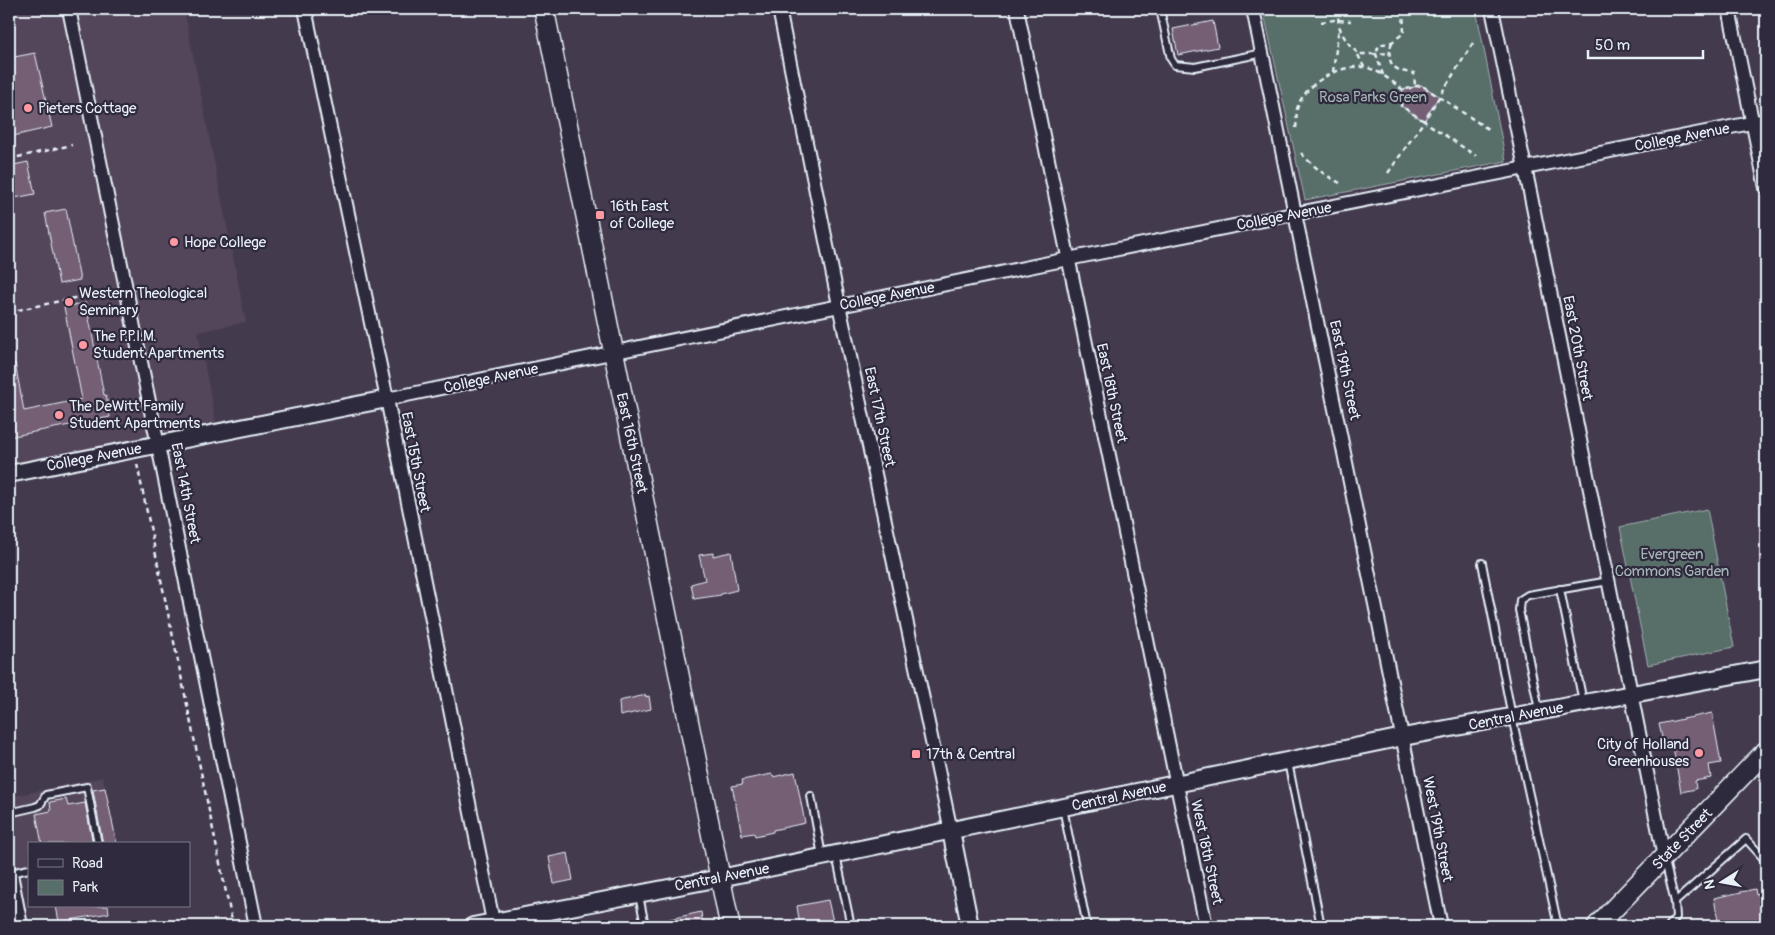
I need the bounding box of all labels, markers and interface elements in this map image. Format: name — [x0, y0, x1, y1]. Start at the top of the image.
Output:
scale bar — [1588, 28, 1702, 60]
text: 50 m — [1595, 36, 1630, 55]
park label: Rosa Parks Green — [1319, 88, 1427, 107]
place label: Pieters Cottage — [38, 99, 137, 118]
marker: Pieters Cottage — [22, 102, 34, 114]
street label: College Avenue — [1633, 119, 1732, 156]
place label: 16th East of College — [610, 197, 675, 233]
street label: College Avenue — [1235, 198, 1334, 235]
marker: 16th East of College — [594, 209, 606, 221]
place label: Hope College — [184, 233, 267, 252]
marker: Hope College — [168, 236, 180, 248]
street label: College Avenue — [838, 278, 937, 315]
place label: Western Theological Seminary — [79, 284, 207, 320]
street label: East 20th Street — [1558, 294, 1597, 403]
marker: Western Theological Seminary — [63, 296, 75, 308]
street label: East 19th Street — [1325, 319, 1365, 423]
place label: The P.P.I.M. Student Apartments — [93, 327, 225, 363]
marker: The P.P.I.M. Student Apartments — [77, 339, 89, 351]
street label: East 18th Street — [1092, 342, 1132, 446]
street label: College Avenue — [442, 359, 541, 398]
street label: East 17th Street — [860, 365, 900, 470]
street label: East 16th Street — [612, 391, 652, 496]
place label: The DeWitt Family Student Apartments — [69, 397, 201, 433]
marker: The DeWitt Family Student Apartments — [53, 409, 65, 421]
street label: East 15th Street — [396, 410, 435, 515]
street label: College Avenue — [45, 439, 144, 476]
street label: East 14th Street — [166, 441, 205, 546]
park label: Evergreen Commons Garden — [1615, 545, 1729, 581]
street label: Central Avenue — [1467, 698, 1566, 735]
place label: City of Holland Greenhouses — [1597, 735, 1689, 771]
place label: 17th & Central — [926, 745, 1015, 764]
marker: City of Holland Greenhouses — [1693, 747, 1705, 759]
marker: 17th & Central — [910, 748, 922, 760]
street label: West 19th Street — [1418, 775, 1457, 884]
street label: Central Avenue — [1070, 777, 1169, 816]
street label: West 18th Street — [1186, 798, 1227, 907]
street label: State Street — [1648, 804, 1717, 874]
legend — [28, 842, 190, 908]
text: Road — [72, 854, 103, 873]
north arrow — [1698, 858, 1748, 908]
street label: Central Avenue — [673, 859, 772, 896]
text: Park — [72, 878, 99, 897]
text: N — [1700, 878, 1719, 891]

